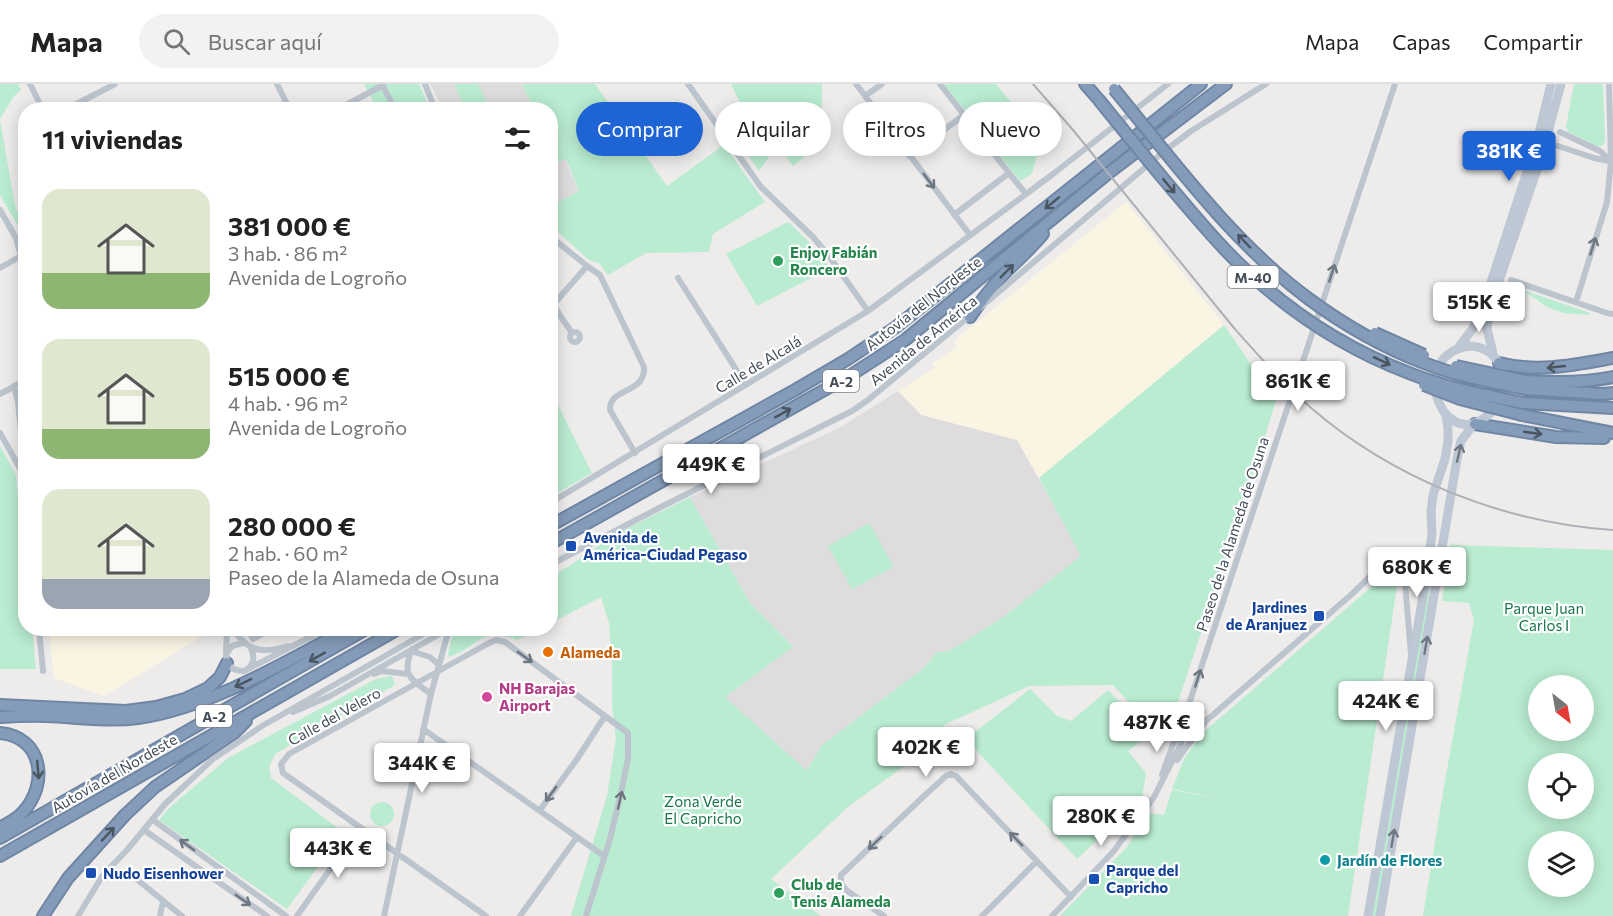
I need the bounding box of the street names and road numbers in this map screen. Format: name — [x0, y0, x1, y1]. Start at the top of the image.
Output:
street label: Autovía del Nordeste — [861, 252, 985, 354]
road number: M-40 — [1228, 266, 1278, 288]
street label: Avenida de América — [866, 291, 980, 389]
street label: Calle de Alcalá — [712, 331, 804, 397]
road number: A-2 — [823, 370, 859, 392]
street label: Paseo de la Alameda de Osuna — [1192, 434, 1272, 634]
street label: Calle del Velero — [284, 683, 384, 749]
road number: A-2 — [196, 705, 232, 727]
street label: Autovía del Nordeste — [48, 730, 180, 816]

